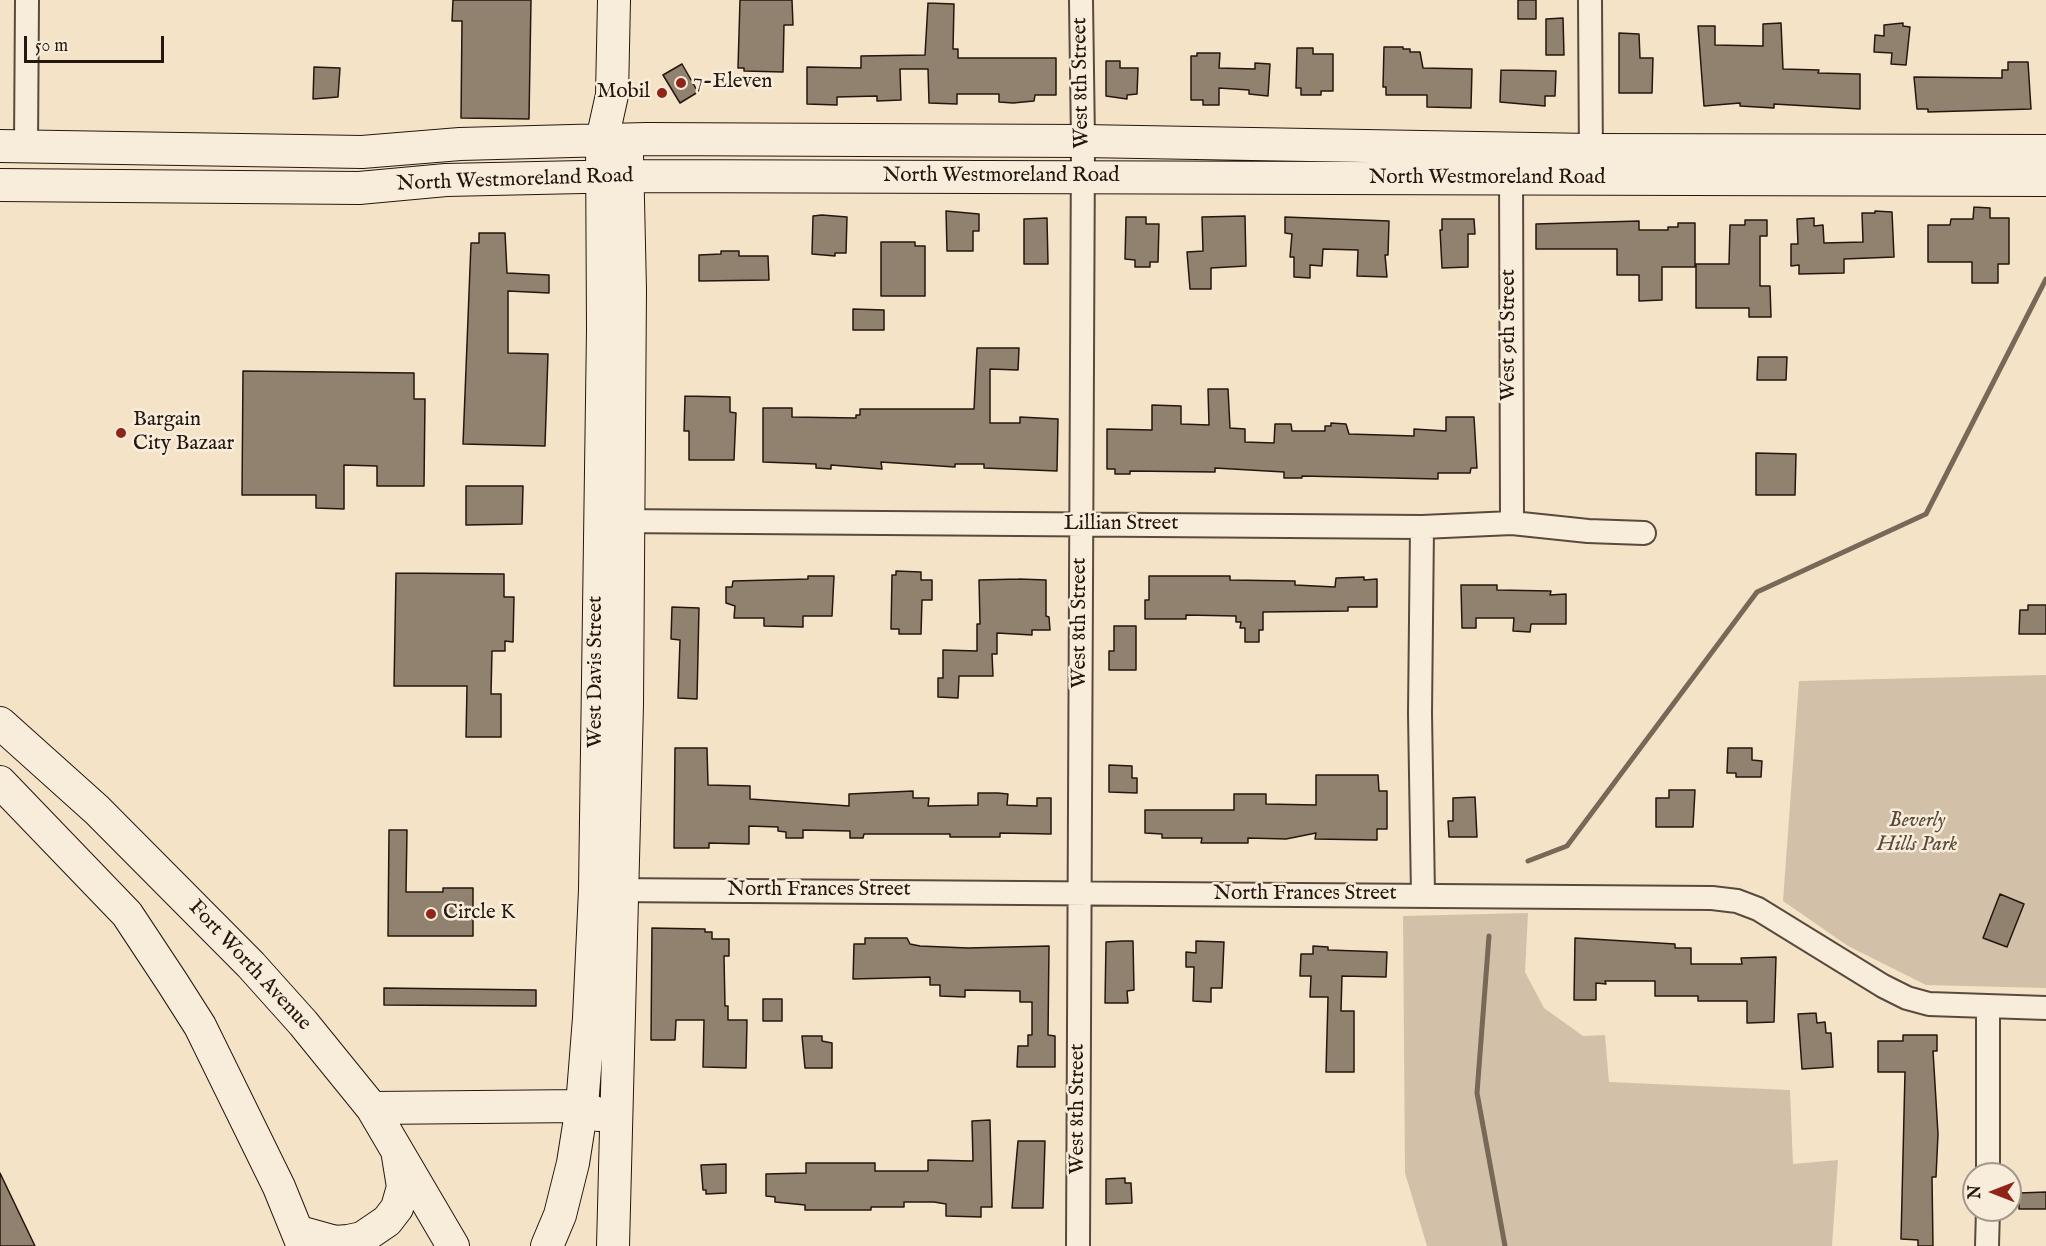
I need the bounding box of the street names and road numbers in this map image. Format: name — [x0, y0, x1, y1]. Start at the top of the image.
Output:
street label: West 8th Street — [1068, 17, 1096, 149]
street label: North Westmoreland Road — [396, 164, 634, 198]
street label: North Westmoreland Road — [883, 164, 1119, 190]
street label: North Westmoreland Road — [1369, 166, 1605, 192]
street label: West 9th Street — [1497, 269, 1523, 401]
street label: Lillian Street — [1064, 512, 1178, 538]
street label: West 8th Street — [1068, 557, 1094, 689]
street label: West Davis Street — [584, 596, 610, 748]
street label: North Frances Street — [727, 878, 911, 904]
street label: North Frances Street — [1213, 882, 1397, 908]
street label: Fort Worth Avenue — [182, 896, 316, 1036]
street label: West 8th Street — [1066, 1043, 1092, 1175]

